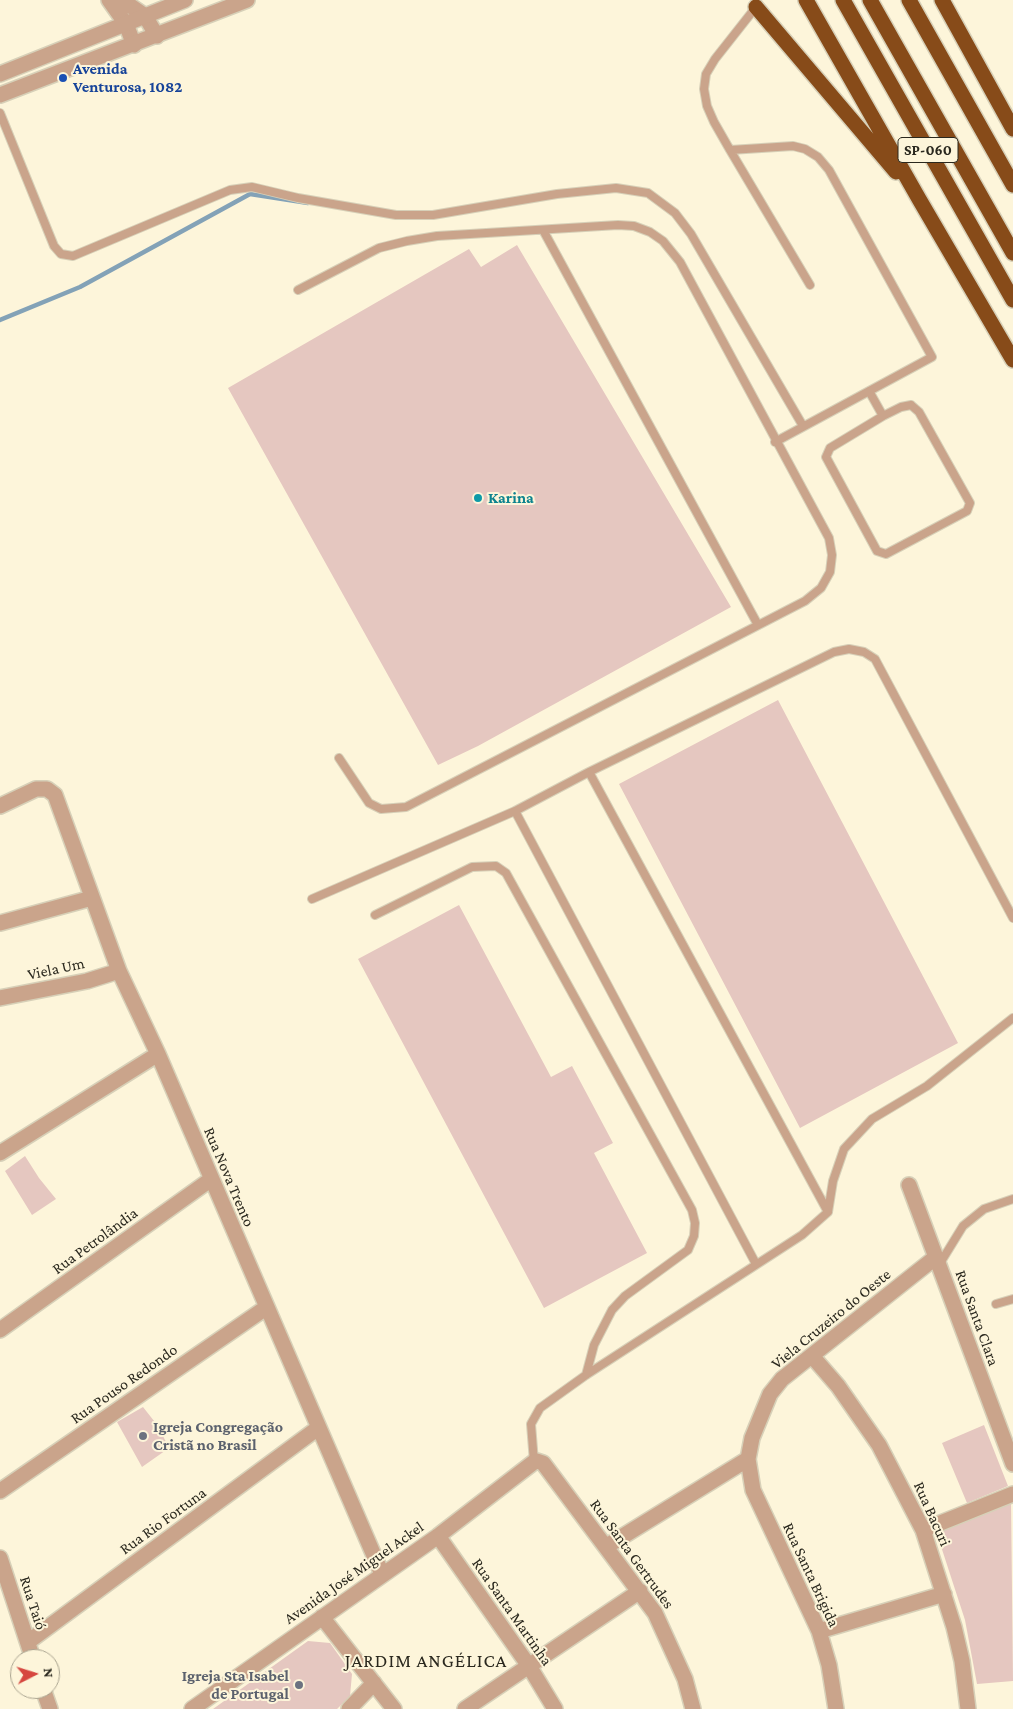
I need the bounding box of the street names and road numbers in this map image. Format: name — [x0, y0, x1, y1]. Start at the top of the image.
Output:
road number: SP-060 — [898, 138, 958, 162]
street label: Viela Um — [26, 954, 86, 984]
street label: Rua Nova Trento — [199, 1124, 259, 1230]
street label: Rua Petrolândia — [48, 1204, 142, 1278]
street label: Viela Cruzeiro do Oeste — [767, 1265, 895, 1373]
street label: Rua Santa Clara — [951, 1267, 1003, 1369]
street label: Rua Pouso Redondo — [67, 1340, 181, 1428]
street label: Rua Bacuri — [909, 1479, 955, 1549]
street label: Rua Rio Fortuna — [116, 1483, 210, 1559]
street label: Rua Santa Gertrudes — [586, 1495, 678, 1613]
street label: Avenida José Miguel Ackel — [281, 1518, 427, 1628]
street label: Rua Santa Brigida — [778, 1520, 844, 1630]
street label: Rua Santa Martinha — [468, 1554, 556, 1670]
street label: Rua Taió — [15, 1574, 51, 1632]

